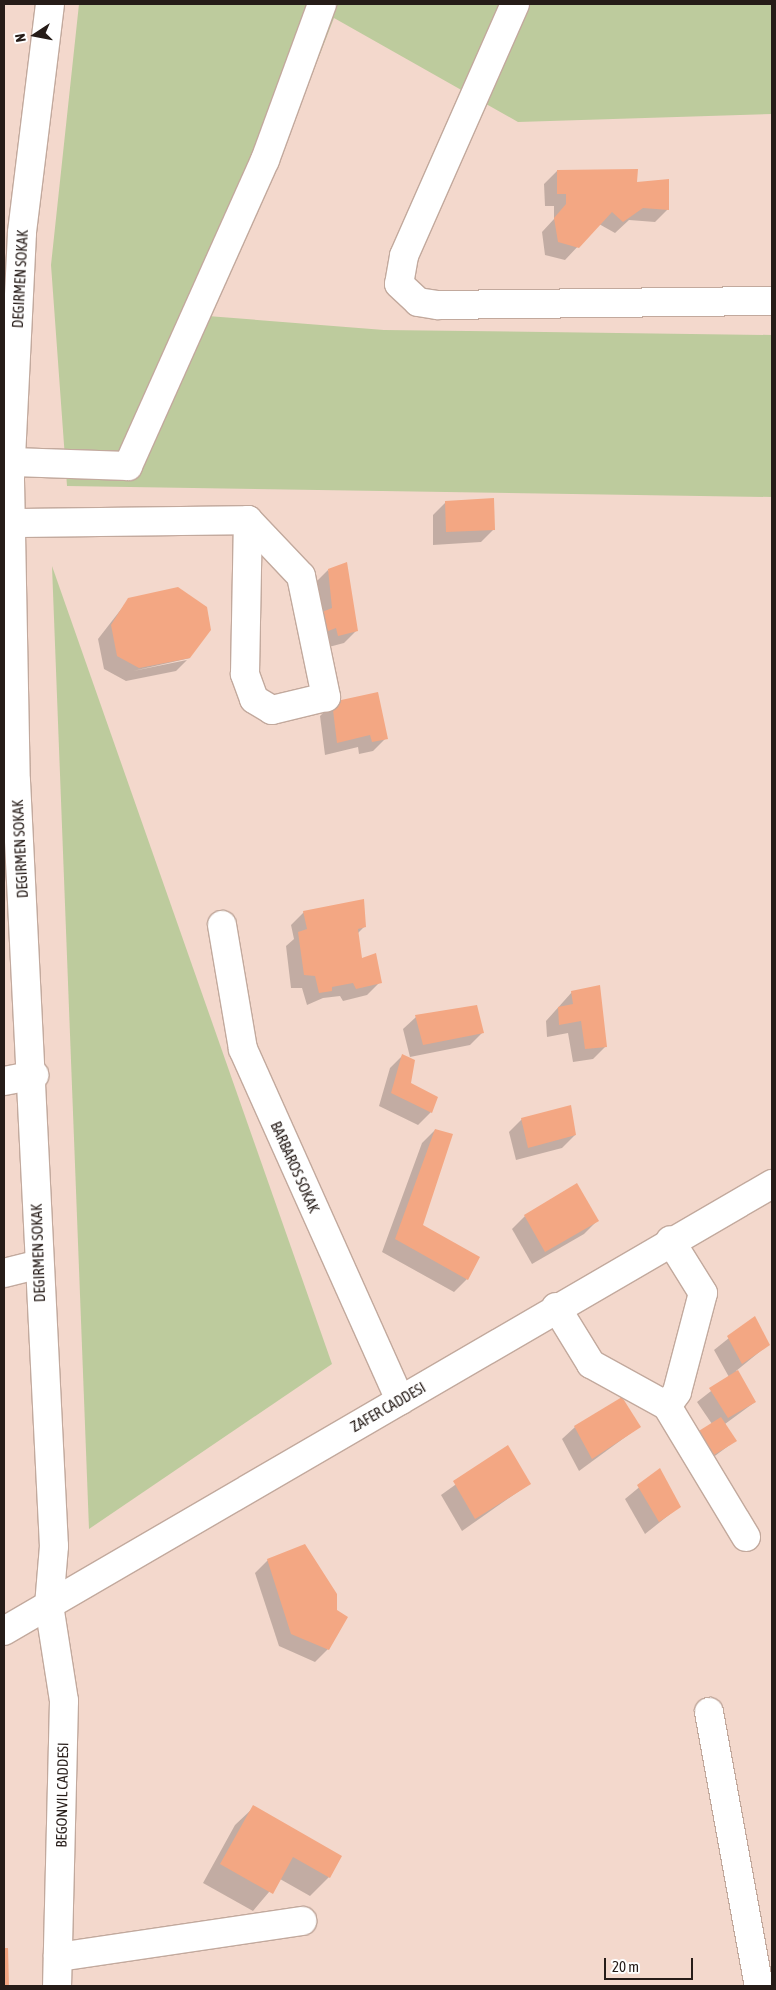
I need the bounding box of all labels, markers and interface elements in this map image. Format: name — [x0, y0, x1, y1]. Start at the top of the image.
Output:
north arrow — [10, 10, 60, 60]
text: N — [12, 32, 29, 43]
street label: DEGIRMEN SOKAK — [8, 229, 32, 329]
street label: DEGIRMEN SOKAK — [8, 799, 32, 899]
street label: BARBAROS SOKAK — [267, 1119, 323, 1215]
street label: DEGIRMEN SOKAK — [27, 1203, 49, 1303]
street label: ZAFER CADDESI — [347, 1378, 429, 1436]
street label: BEGONVIL CADDESI — [52, 1742, 72, 1848]
scale bar — [606, 1948, 695, 1980]
text: 20 m — [612, 1958, 639, 1975]

